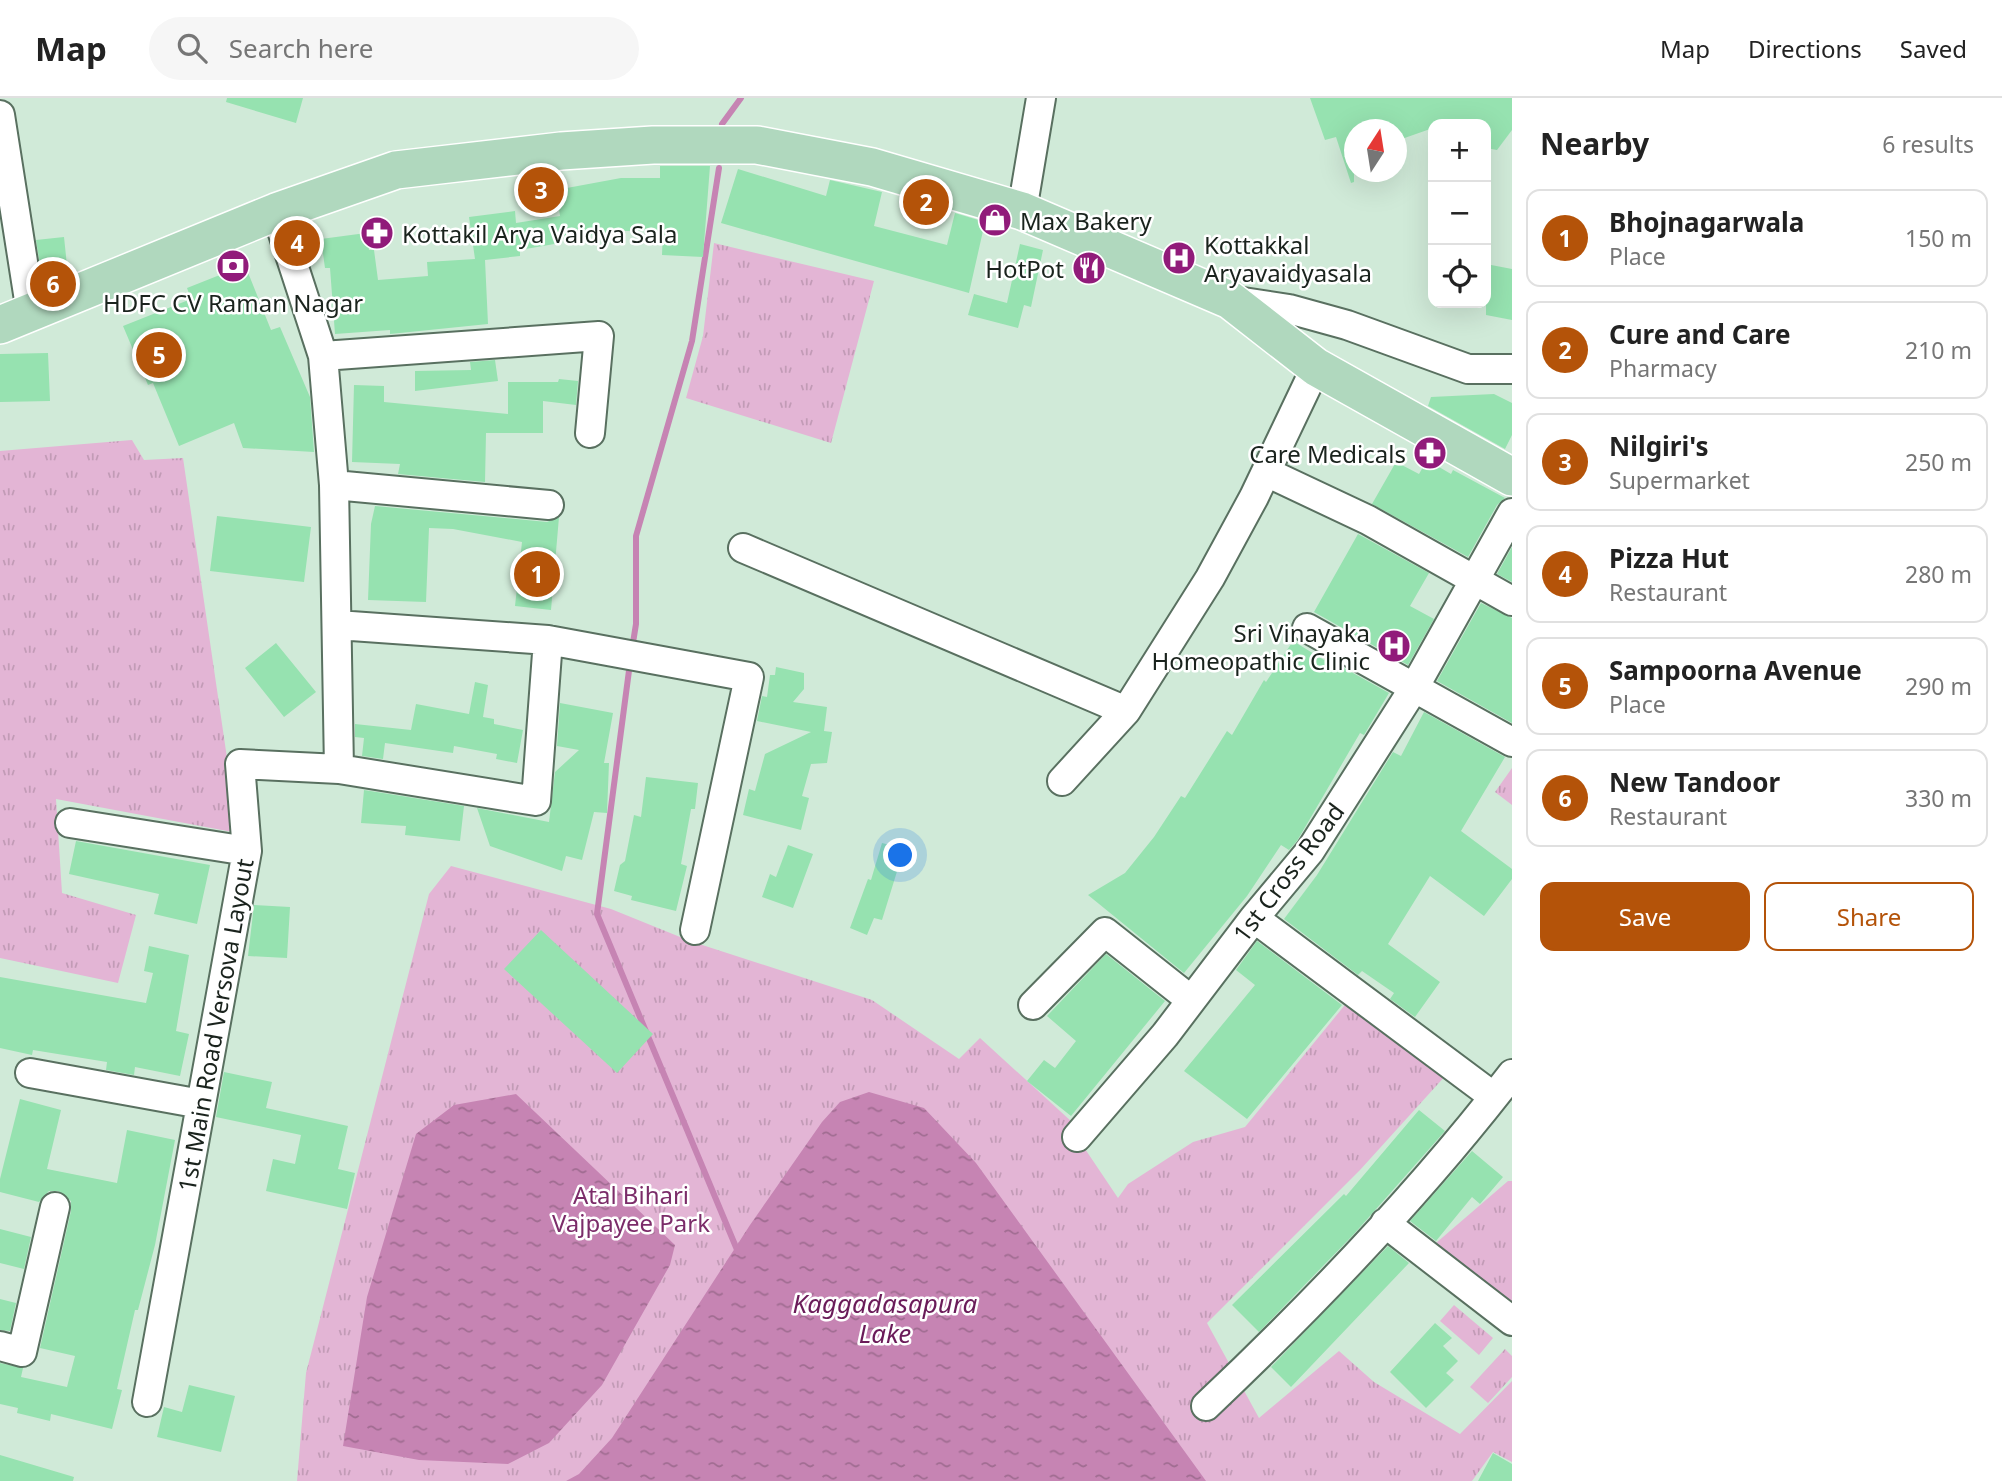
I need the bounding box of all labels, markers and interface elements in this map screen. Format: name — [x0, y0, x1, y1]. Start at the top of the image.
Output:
search box — [149, 17, 639, 80]
text: Map — [35, 26, 107, 71]
icon: search — [173, 29, 211, 67]
text: Search here — [229, 30, 373, 66]
text: Map — [1660, 32, 1710, 65]
text: Directions — [1748, 32, 1862, 65]
text: Saved — [1900, 32, 1967, 65]
north arrow — [1344, 119, 1407, 182]
map controls — [1428, 119, 1491, 308]
button: + — [1428, 119, 1491, 182]
text: Nearby — [1540, 123, 1649, 164]
text: 6 results — [1882, 128, 1974, 160]
pin: 3 — [518, 164, 564, 216]
pin: 2 — [903, 176, 949, 228]
button: − — [1428, 182, 1491, 245]
shop icon: Max Bakery — [976, 201, 1014, 239]
place label: Max Bakery — [1020, 204, 1152, 237]
text: Bhojnagarwala — [1609, 204, 1804, 240]
pharmacy icon: Kottakil Arya Vaidya Sala — [358, 214, 396, 252]
pin: 4 — [274, 217, 320, 269]
place label: Kottakil Arya Vaidya Sala — [402, 217, 677, 250]
text: 1 — [1558, 222, 1572, 254]
text: 150 m — [1905, 222, 1972, 254]
place label: Kottakkal Aryavaidyasala — [1204, 228, 1372, 289]
hospital icon: Kottakkal Aryavaidyasala — [1160, 239, 1198, 277]
text: Place — [1609, 240, 1666, 272]
button: locate — [1428, 245, 1491, 308]
bank icon: HDFC CV Raman Nagar — [214, 247, 252, 285]
restaurant icon: HotPot — [1070, 249, 1108, 287]
place label: HotPot — [985, 252, 1064, 285]
pin: 6 — [30, 258, 76, 310]
place label: HDFC CV Raman Nagar — [103, 286, 363, 319]
text: Cure and Care — [1609, 316, 1791, 352]
pin: 5 — [136, 329, 182, 381]
text: 2 — [1558, 334, 1572, 366]
text: 210 m — [1905, 334, 1972, 366]
text: Pharmacy — [1609, 352, 1717, 384]
text: Nilgiri's — [1609, 428, 1708, 464]
pharmacy icon: Care Medicals — [1411, 434, 1449, 472]
place label: Care Medicals — [1249, 437, 1406, 470]
text: 3 — [1558, 446, 1572, 478]
text: 250 m — [1905, 446, 1972, 478]
text: Supermarket — [1609, 464, 1750, 496]
text: Pizza Hut — [1609, 540, 1729, 576]
pin: 1 — [514, 548, 560, 600]
text: 4 — [1558, 558, 1572, 590]
text: 280 m — [1905, 558, 1972, 590]
text: Restaurant — [1609, 576, 1727, 608]
place label: Sri Vinayaka Homeopathic Clinic — [1151, 616, 1370, 677]
hospital icon: Sri Vinayaka Homeopathic Clinic — [1375, 627, 1413, 665]
text: Sampoorna Avenue — [1609, 652, 1862, 688]
text: 5 — [1558, 670, 1572, 702]
text: 290 m — [1905, 670, 1972, 702]
text: Place — [1609, 688, 1666, 720]
text: New Tandoor — [1609, 764, 1780, 800]
text: 6 — [1558, 782, 1572, 814]
text: 330 m — [1905, 782, 1972, 814]
street label: 1st Cross Road — [1225, 796, 1351, 948]
text: Restaurant — [1609, 800, 1727, 832]
your location — [883, 838, 917, 872]
street label: 1st Main Road Versova Layout — [169, 856, 261, 1194]
button: Save — [1540, 882, 1750, 951]
button: Share — [1764, 882, 1974, 951]
park label: Atal Bihari Vajpayee Park — [552, 1178, 710, 1239]
water label: Kaggadasapura Lake — [793, 1285, 978, 1351]

